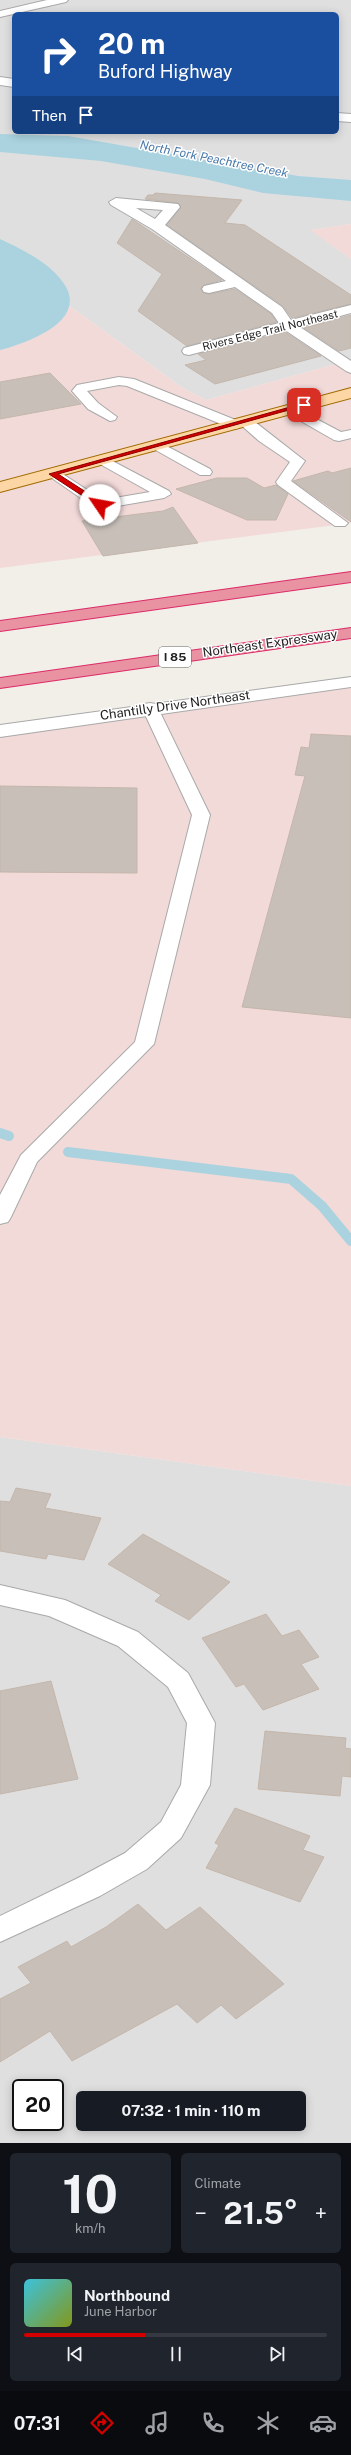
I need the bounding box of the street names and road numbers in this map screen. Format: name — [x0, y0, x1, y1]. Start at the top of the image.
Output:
street label: Rivers Edge Trail Northeast — [201, 307, 339, 353]
street label: Northeast Expressway — [202, 626, 338, 660]
road number: I 85 — [159, 647, 191, 667]
street label: Chantilly Drive Northeast — [99, 687, 251, 723]

